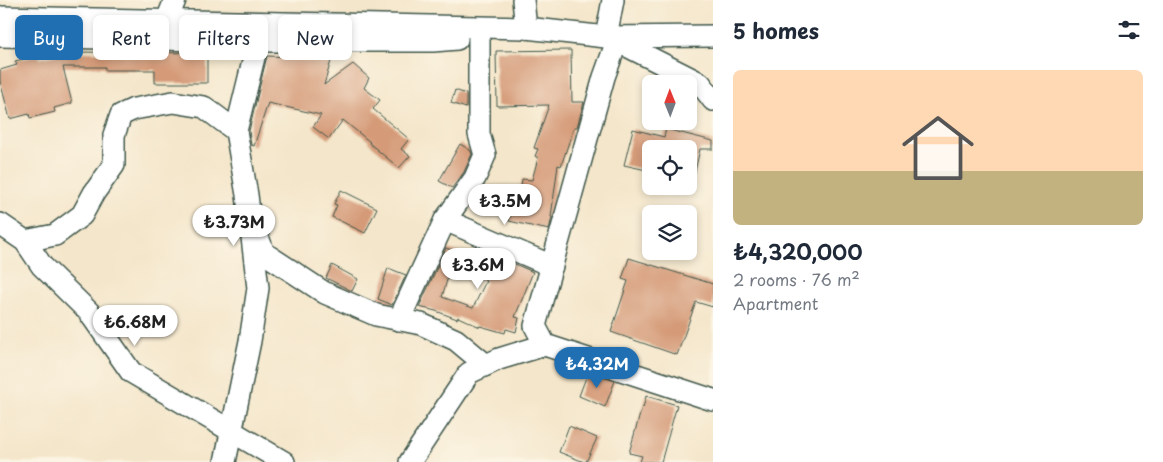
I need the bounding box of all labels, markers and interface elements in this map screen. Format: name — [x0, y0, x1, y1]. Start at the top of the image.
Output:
text: 5 homes — [733, 14, 819, 46]
chip: Buy — [15, 15, 83, 60]
chip: Rent — [93, 15, 169, 60]
chip: Filters — [179, 15, 268, 60]
chip: New — [278, 15, 352, 60]
icon: filters — [1115, 16, 1143, 44]
north arrow — [642, 75, 698, 130]
map controls — [642, 75, 697, 260]
icon: home — [893, 103, 983, 193]
button: locate — [642, 140, 697, 195]
pin: ₺3.5M — [470, 184, 540, 226]
text: ₺3.5M — [479, 188, 531, 212]
pin: ₺3.73M — [193, 204, 275, 247]
button: layers — [642, 205, 697, 260]
text: ₺3.73M — [203, 209, 265, 233]
text: ₺4,320,000 — [733, 235, 862, 267]
pin: ₺3.6M — [443, 248, 513, 290]
text: ₺3.6M — [452, 252, 504, 276]
text: 2 rooms · 76 m² — [733, 267, 860, 291]
text: Apartment — [733, 291, 818, 315]
pin: ₺6.68M — [94, 304, 176, 347]
text: ₺6.68M — [104, 309, 166, 333]
pin: ₺4.32M — [556, 346, 638, 389]
text: ₺4.32M — [565, 351, 629, 375]

